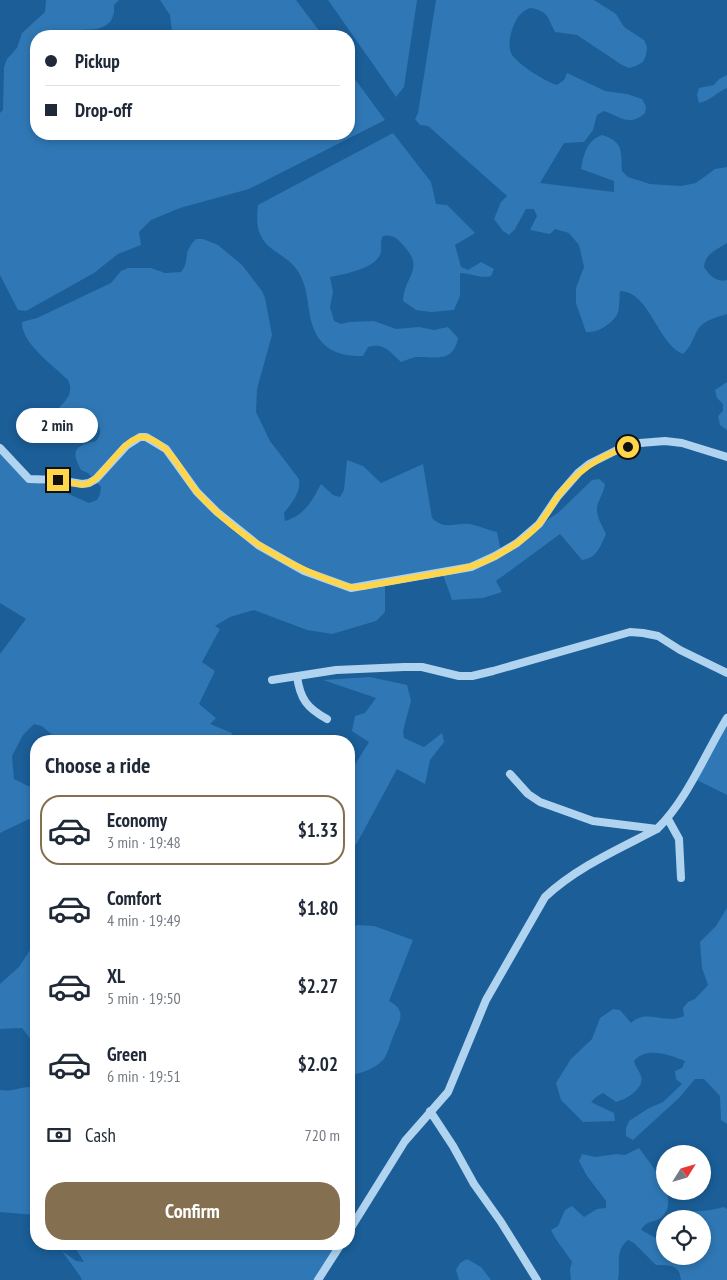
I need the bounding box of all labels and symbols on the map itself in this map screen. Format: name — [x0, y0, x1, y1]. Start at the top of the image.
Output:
callout: 2 min — [17, 408, 99, 442]
route start — [617, 436, 639, 458]
route end — [47, 469, 69, 491]
north arrow — [656, 1145, 711, 1200]

